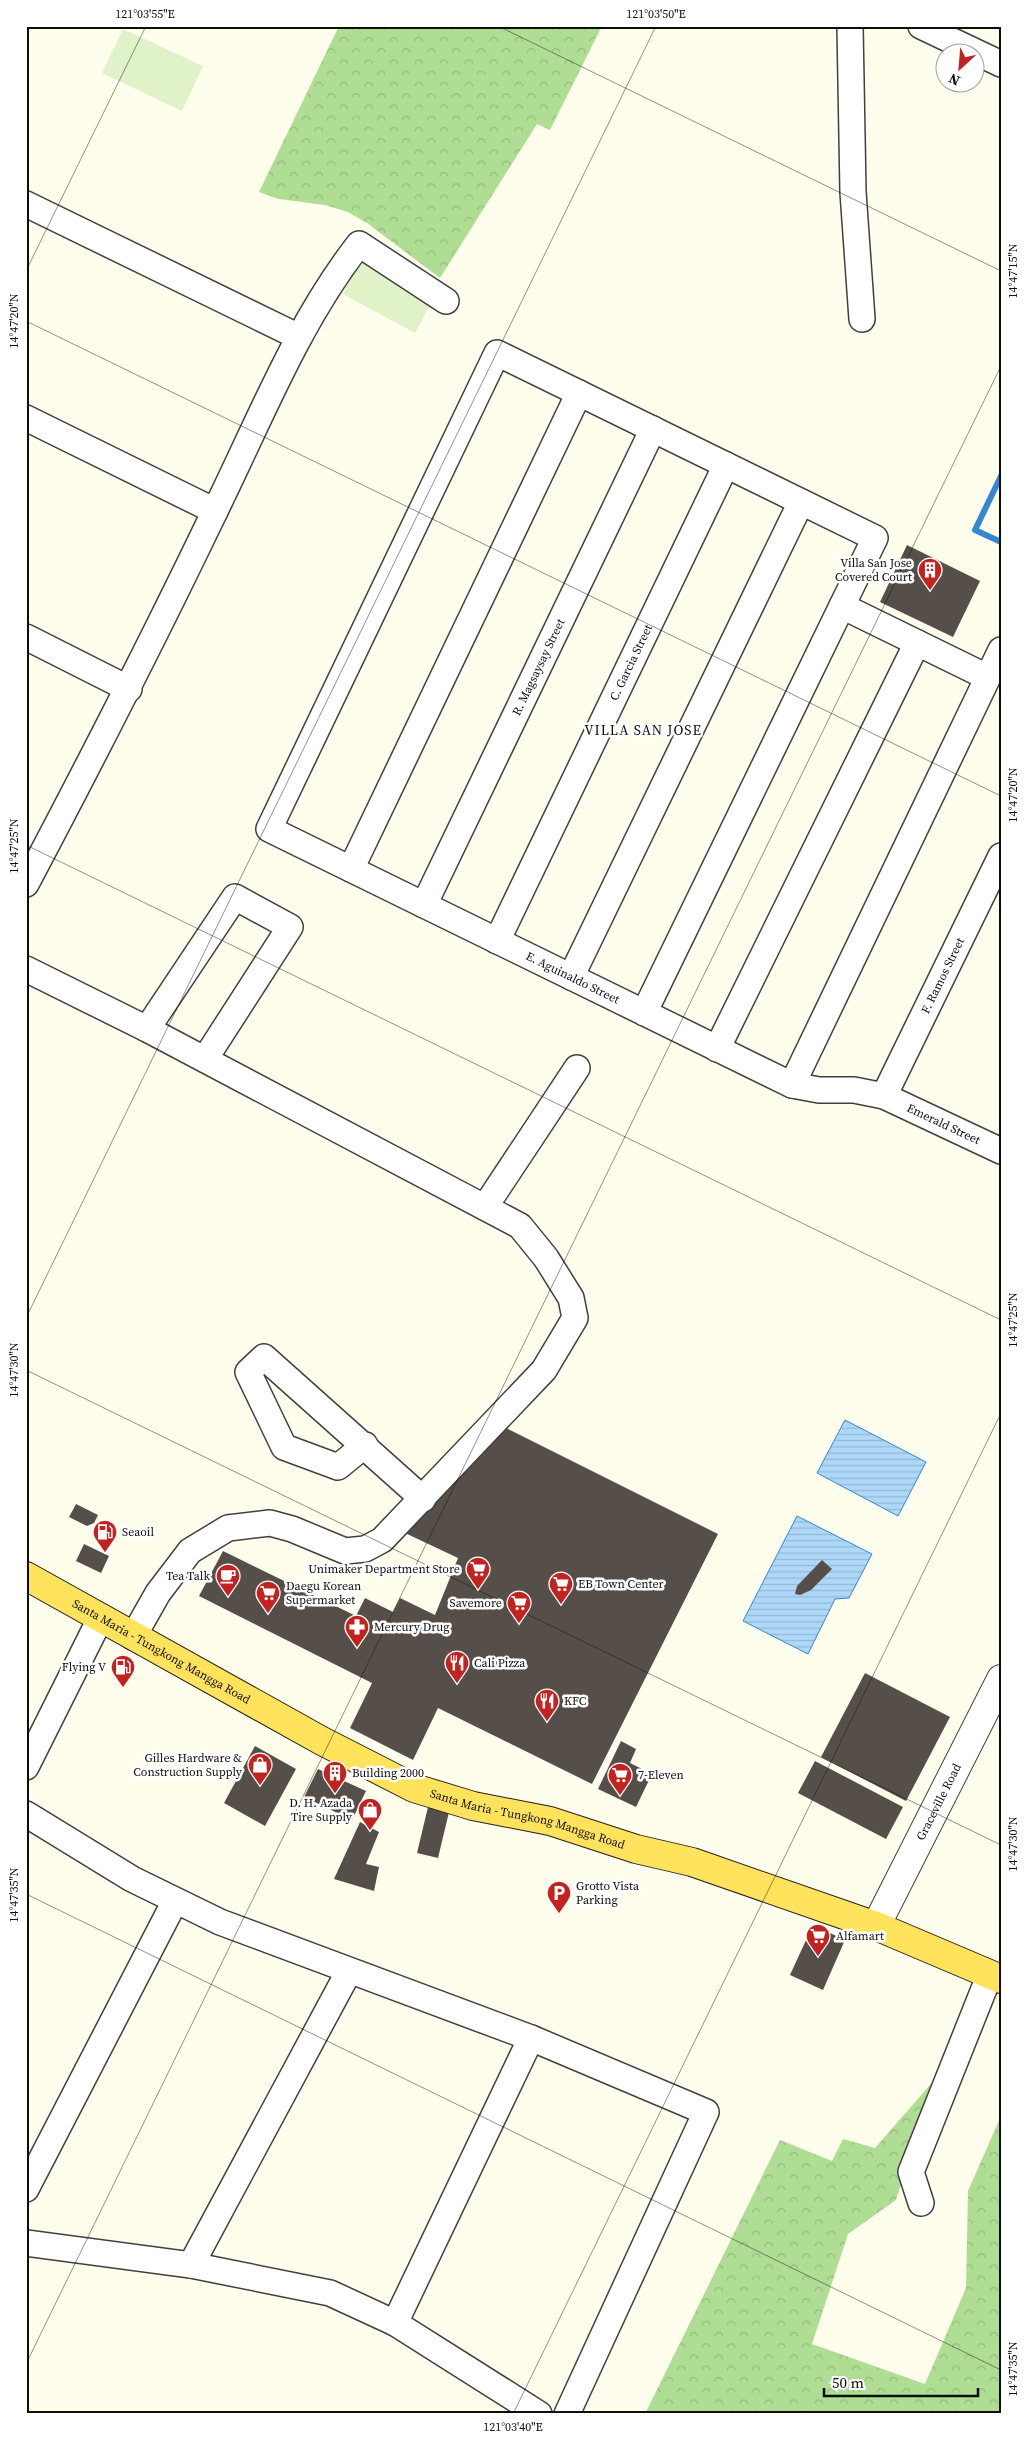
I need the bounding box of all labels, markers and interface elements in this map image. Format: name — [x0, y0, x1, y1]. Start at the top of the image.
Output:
text: 121°03'55"E — [115, 6, 175, 22]
text: 121°03'50"E — [626, 6, 686, 22]
north arrow — [934, 42, 984, 92]
text: N — [945, 68, 963, 91]
text: 14°47'15"N — [1005, 243, 1021, 299]
text: 14°47'20"N — [6, 293, 22, 349]
place label: Villa San Jose Covered Court — [835, 555, 912, 585]
building icon: Villa San Jose Covered Court — [917, 557, 943, 591]
street label: R. Magsaysay Street — [508, 616, 569, 718]
street label: C. Garcia Street — [606, 622, 656, 703]
district label: VILLA SAN JOSE — [584, 720, 702, 740]
text: 14°47'20"N — [1005, 767, 1021, 823]
text: 14°47'25"N — [6, 818, 22, 874]
street label: F. Ramos Street — [917, 935, 968, 1016]
street label: E. Aguinaldo Street — [523, 948, 622, 1007]
street label: Emerald Street — [904, 1100, 983, 1148]
text: 14°47'25"N — [1005, 1292, 1021, 1348]
text: 14°47'30"N — [6, 1342, 22, 1398]
fuel station icon: Seaoil — [92, 1519, 118, 1553]
place label: Seaoil — [122, 1524, 154, 1540]
supermarket icon: Unimaker Department Store — [465, 1556, 491, 1590]
place label: Unimaker Department Store — [308, 1561, 460, 1577]
cafe icon: Tea Talk — [215, 1563, 241, 1597]
place label: Tea Talk — [166, 1568, 210, 1584]
supermarket icon: EB Town Center — [548, 1571, 574, 1605]
place label: EB Town Center — [578, 1576, 664, 1592]
place label: Daegu Korean Supermarket — [286, 1578, 361, 1608]
supermarket icon: Daegu Korean Supermarket — [255, 1580, 281, 1614]
supermarket icon: Savemore — [506, 1590, 532, 1624]
street label: Santa Maria - Tungkong Mangga Road — [69, 1595, 253, 1708]
place label: Savemore — [450, 1595, 502, 1611]
pharmacy icon: Mercury Drug — [344, 1614, 370, 1648]
place label: Mercury Drug — [374, 1619, 449, 1635]
restaurant icon: Cali Pizza — [444, 1650, 470, 1684]
fuel station icon: Flying V — [110, 1654, 136, 1688]
place label: Cali Pizza — [474, 1655, 526, 1671]
place label: Flying V — [62, 1659, 106, 1675]
restaurant icon: KFC — [534, 1688, 560, 1722]
place label: KFC — [564, 1693, 587, 1709]
place label: Gilles Hardware & Construction Supply — [133, 1750, 243, 1780]
shop icon: Gilles Hardware & Construction Supply — [247, 1752, 273, 1786]
building icon: Building 2000 — [322, 1760, 348, 1794]
street label: Graceville Road — [913, 1761, 965, 1843]
supermarket icon: 7-Eleven — [607, 1762, 633, 1796]
place label: Building 2000 — [352, 1765, 424, 1781]
place label: 7-Eleven — [638, 1767, 684, 1783]
street label: Santa Maria - Tungkong Mangga Road — [428, 1785, 627, 1853]
place label: D. H. Azada Tire Supply — [289, 1795, 353, 1825]
shop icon: D. H. Azada Tire Supply — [357, 1797, 383, 1831]
text: 14°47'30"N — [1005, 1816, 1021, 1872]
text: 14°47'35"N — [6, 1867, 22, 1923]
place label: Grotto Vista Parking — [576, 1878, 640, 1908]
parking icon: Grotto Vista Parking — [546, 1880, 572, 1914]
supermarket icon: Alfamart — [805, 1923, 831, 1957]
place label: Alfamart — [836, 1928, 884, 1944]
text: 14°47'35"N — [1005, 2341, 1021, 2397]
scale bar — [824, 2365, 978, 2397]
text: 50 m — [832, 2372, 864, 2393]
text: 121°03'40"E — [483, 2419, 543, 2435]

